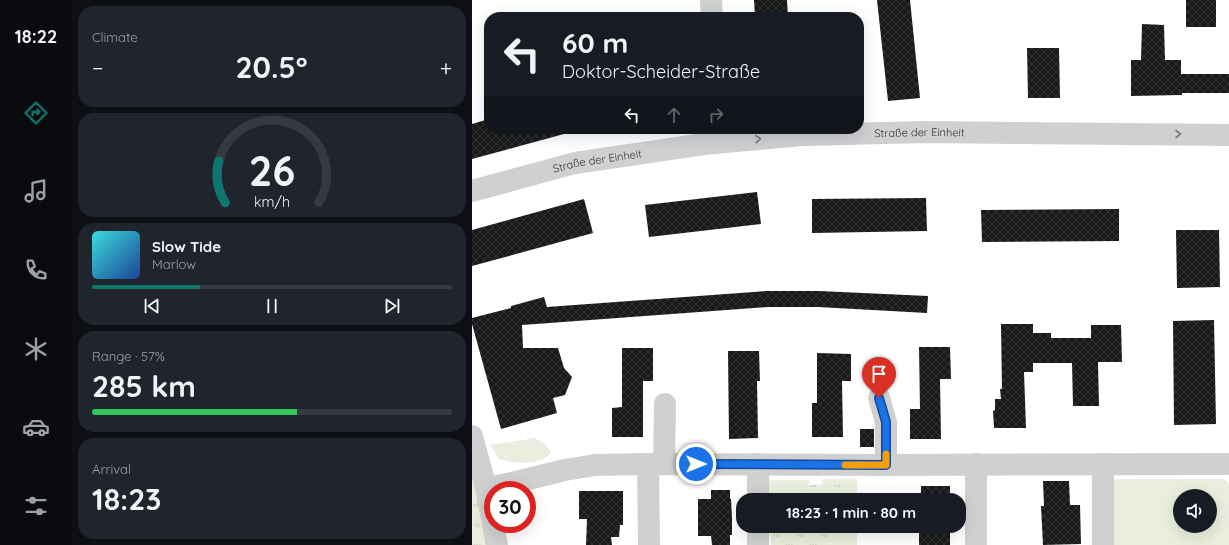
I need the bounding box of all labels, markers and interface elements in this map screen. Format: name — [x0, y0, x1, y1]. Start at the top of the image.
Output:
text: 18:22 — [15, 25, 57, 48]
text: 60 m — [562, 25, 628, 60]
icon: left — [496, 28, 548, 80]
text: Climate — [92, 29, 138, 45]
text: 20.5° — [236, 48, 308, 86]
text: − — [92, 54, 103, 82]
text: + — [440, 54, 452, 82]
text: Doktor-Scheider-Straße — [562, 60, 760, 83]
icon: directions — [22, 99, 50, 127]
icon: left — [621, 104, 643, 126]
icon: ahead — [663, 104, 685, 126]
icon: right — [705, 104, 727, 126]
street label: Straße der Einheit — [874, 125, 965, 140]
one-way arrow — [1175, 130, 1181, 138]
one-way arrow — [755, 134, 761, 143]
text: 26 — [249, 144, 295, 196]
street label: Straße der Einheit — [551, 146, 643, 176]
icon: music — [22, 177, 50, 205]
text: km/h — [254, 193, 290, 211]
text: Slow Tide — [152, 237, 221, 256]
icon: phone — [22, 256, 50, 284]
text: Marlow — [152, 256, 196, 272]
icon: previous — [141, 295, 163, 317]
icon: pause — [261, 295, 283, 317]
icon: next — [381, 295, 403, 317]
icon: climate — [22, 335, 50, 363]
text: Range · 57% — [92, 348, 165, 364]
pin — [862, 357, 896, 398]
icon: arrive — [868, 363, 890, 385]
text: 285 km — [92, 367, 196, 405]
icon: car — [22, 413, 50, 441]
position arrow — [675, 443, 717, 485]
text: Arrival — [92, 461, 131, 477]
text: 18:23 — [92, 480, 161, 518]
speed limit sign: 30 — [484, 481, 536, 533]
map controls — [1173, 489, 1217, 533]
button: sound — [1173, 489, 1217, 533]
icon: filters — [22, 492, 50, 520]
text: 18:23 · 1 min · 80 m — [786, 503, 916, 522]

